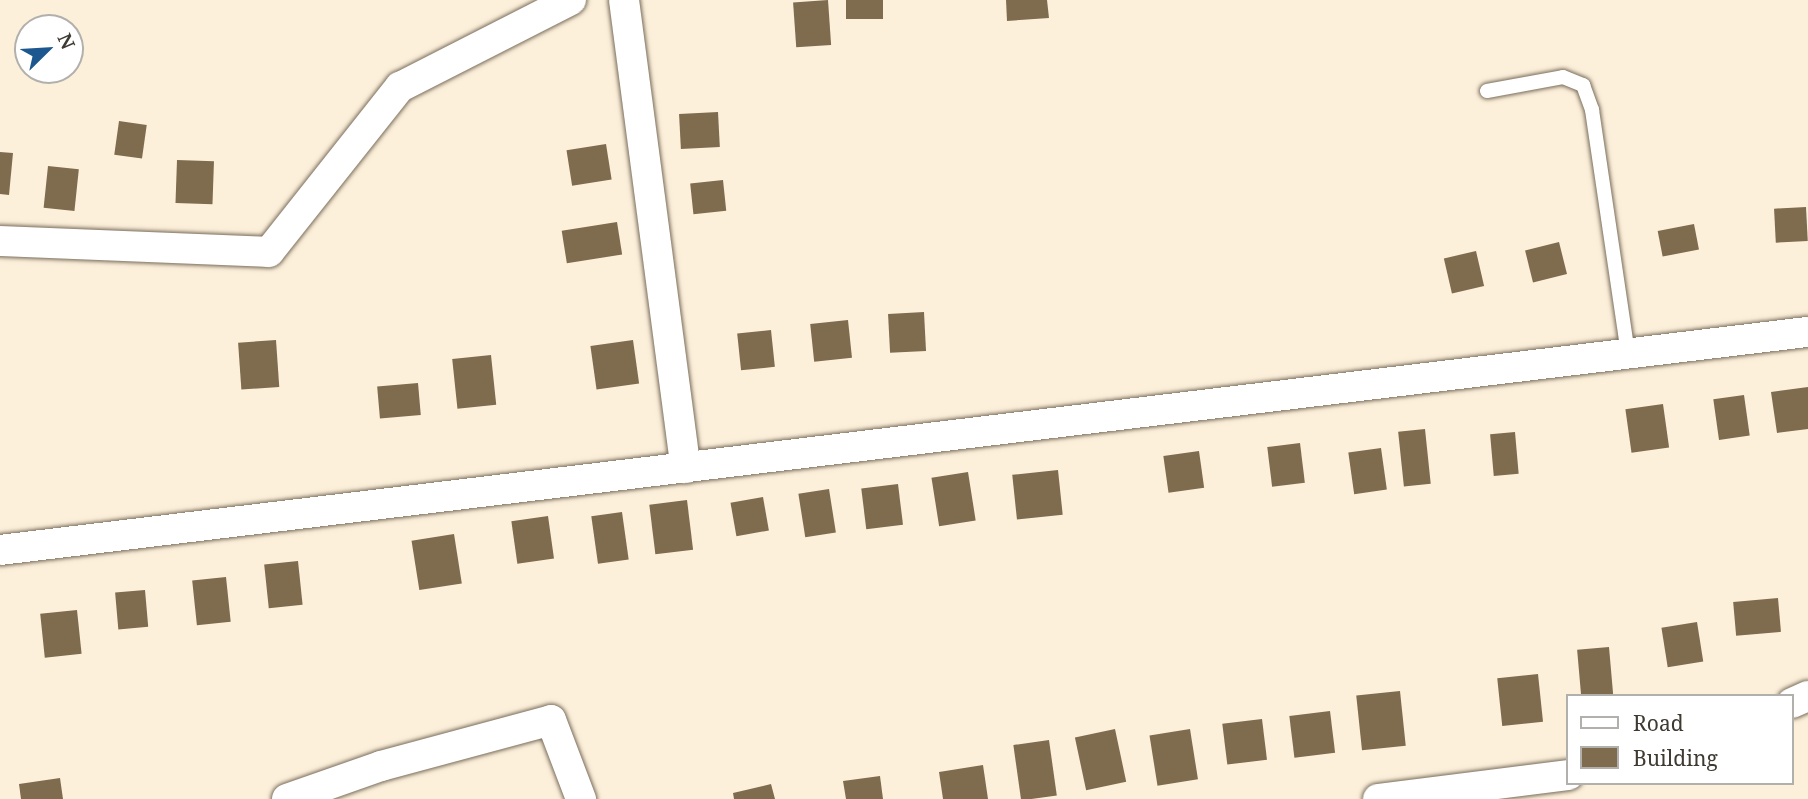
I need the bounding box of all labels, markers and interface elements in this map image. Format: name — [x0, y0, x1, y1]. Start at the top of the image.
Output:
north arrow — [14, 14, 84, 84]
text: N — [51, 29, 81, 53]
legend — [1566, 694, 1794, 785]
text: Road — [1633, 709, 1684, 737]
text: Building — [1633, 744, 1718, 772]

